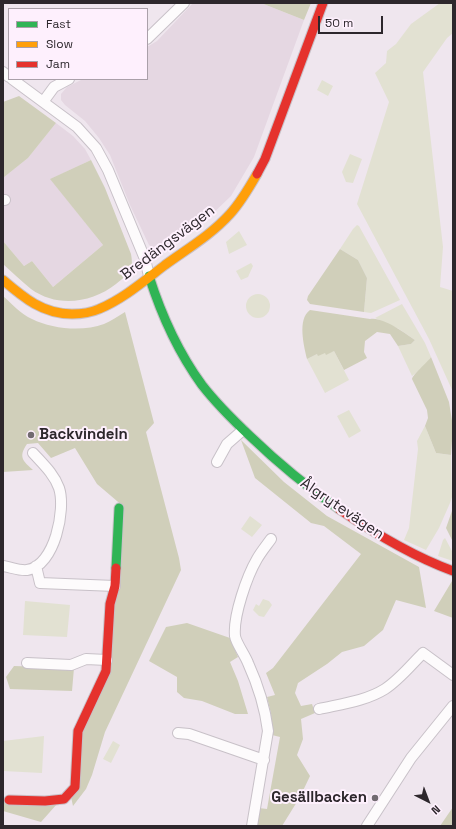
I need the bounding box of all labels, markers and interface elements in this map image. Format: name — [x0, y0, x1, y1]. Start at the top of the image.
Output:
legend — [8, 8, 148, 80]
scale bar — [320, 8, 385, 34]
text: 50 m — [325, 15, 353, 31]
text: Fast — [46, 16, 71, 32]
text: Slow — [46, 36, 73, 52]
text: Jam — [46, 56, 70, 72]
street label: Bredängsvägen — [118, 202, 218, 284]
place label: Backvindeln — [39, 426, 128, 444]
marker: Backvindeln — [26, 430, 36, 440]
street label: Ålgrytevägen — [297, 474, 387, 544]
north arrow — [408, 781, 448, 821]
place label: Gesällbacken — [271, 789, 367, 807]
marker: Gesällbacken — [370, 793, 380, 803]
text: N — [429, 802, 443, 818]

